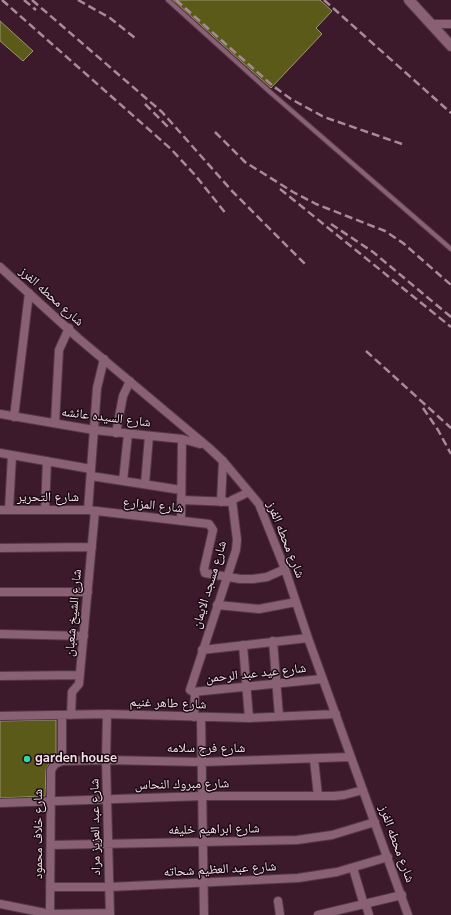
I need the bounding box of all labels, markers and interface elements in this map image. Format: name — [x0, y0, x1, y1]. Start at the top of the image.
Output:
street label: شارع محطه الفرز — [16, 264, 86, 330]
street label: شارع السيده عائشه — [60, 405, 152, 431]
street label: شارع التحرير — [17, 490, 79, 506]
street label: شارع المزارع — [122, 495, 184, 517]
street label: شارع محطه الفرز — [263, 499, 307, 581]
street label: شارع مسجد الايمان — [189, 539, 231, 631]
street label: شارع الشيخ شعبان — [62, 569, 86, 657]
street label: شارع عيد عبد الرحمن — [205, 661, 307, 687]
street label: شارع طاهر غنيم — [129, 695, 207, 713]
street label: شارع فرج سلامه — [167, 741, 245, 757]
place label: garden house — [35, 751, 117, 767]
marker: garden house — [22, 754, 32, 764]
street label: شارع مبروك النحاس — [135, 776, 229, 794]
street label: شارع عبد العزيز مراد — [87, 778, 105, 876]
street label: شارع خلاف محمود — [31, 789, 47, 879]
street label: شارع محطه الفرز — [375, 803, 417, 885]
street label: شارع ابراهيم خليفه — [168, 821, 260, 839]
street label: شارع عبد العظيم شحاته — [163, 859, 277, 881]

